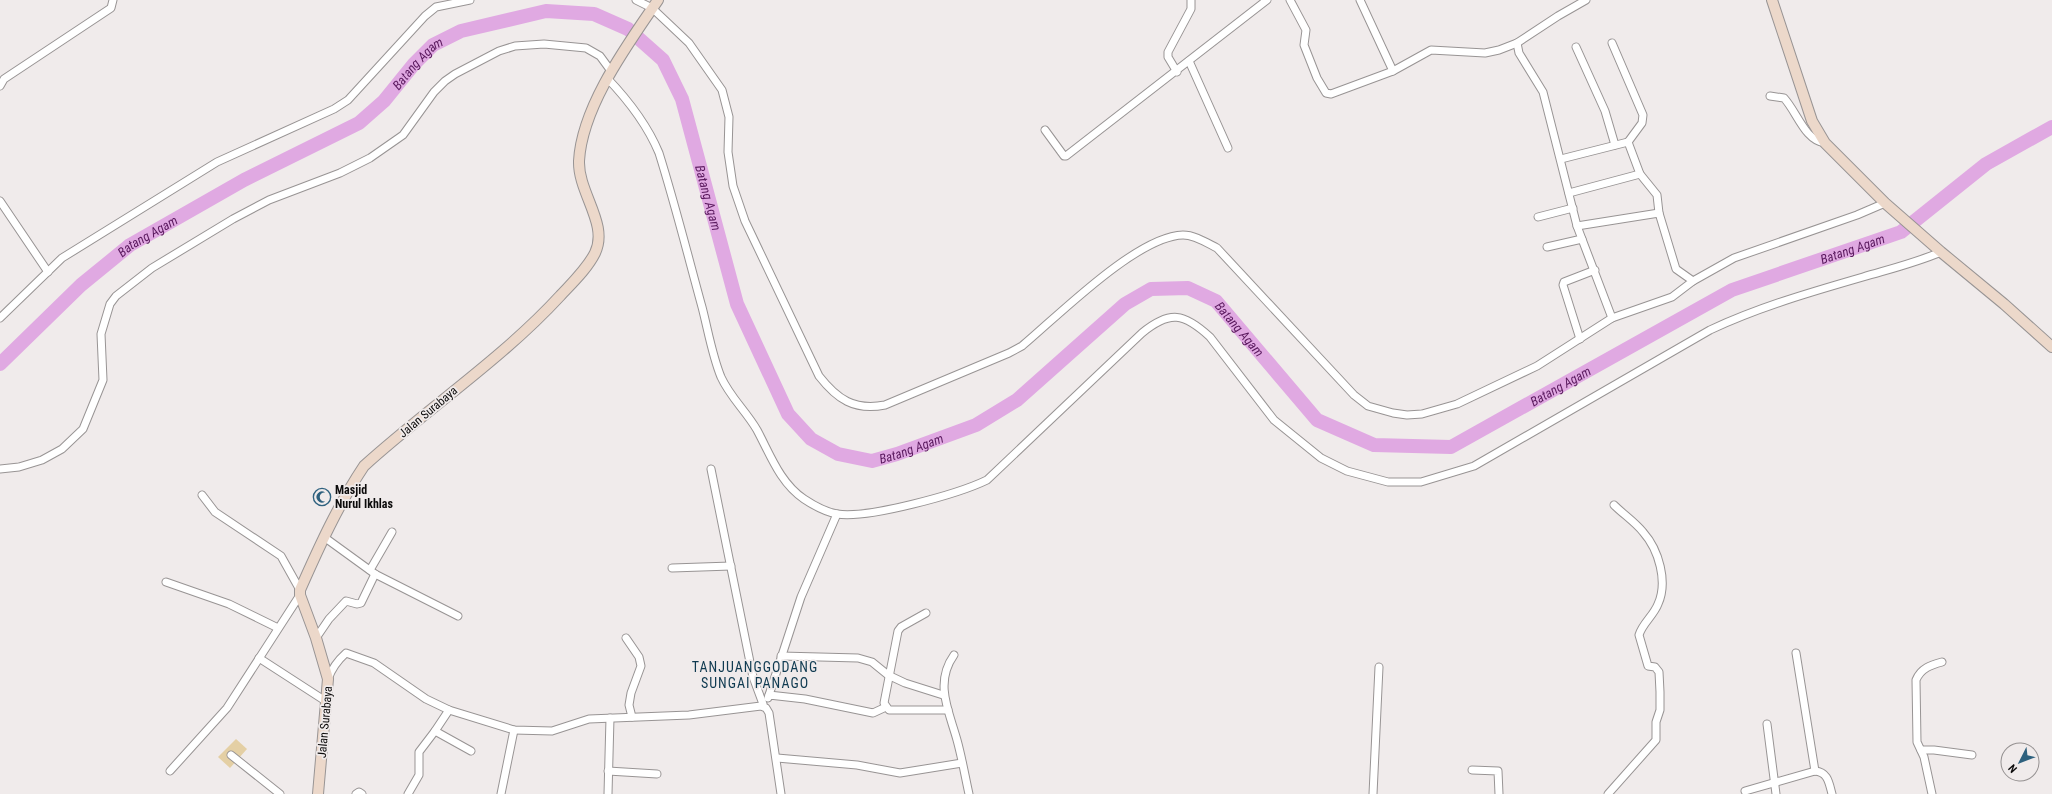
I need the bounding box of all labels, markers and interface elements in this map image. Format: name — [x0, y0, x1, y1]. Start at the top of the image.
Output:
water label: Batang Agam — [389, 34, 445, 93]
water label: Batang Agam — [692, 163, 724, 232]
water label: Batang Agam — [115, 213, 180, 260]
water label: Batang Agam — [1818, 231, 1887, 267]
water label: Batang Agam — [1212, 299, 1267, 360]
water label: Batang Agam — [1528, 363, 1594, 409]
street label: Jalan Surabaya — [396, 383, 460, 441]
water label: Batang Agam — [877, 431, 945, 467]
place label: Masjid Nurul Ikhlas — [335, 483, 393, 511]
mosque icon: Masjid Nurul Ikhlas — [312, 487, 332, 507]
district label: TANJUANGGODANG SUNGAI PANAGO — [692, 659, 818, 691]
street label: Jalan Surabaya — [315, 685, 335, 758]
north arrow — [2000, 742, 2040, 782]
text: N — [2006, 761, 2020, 775]

